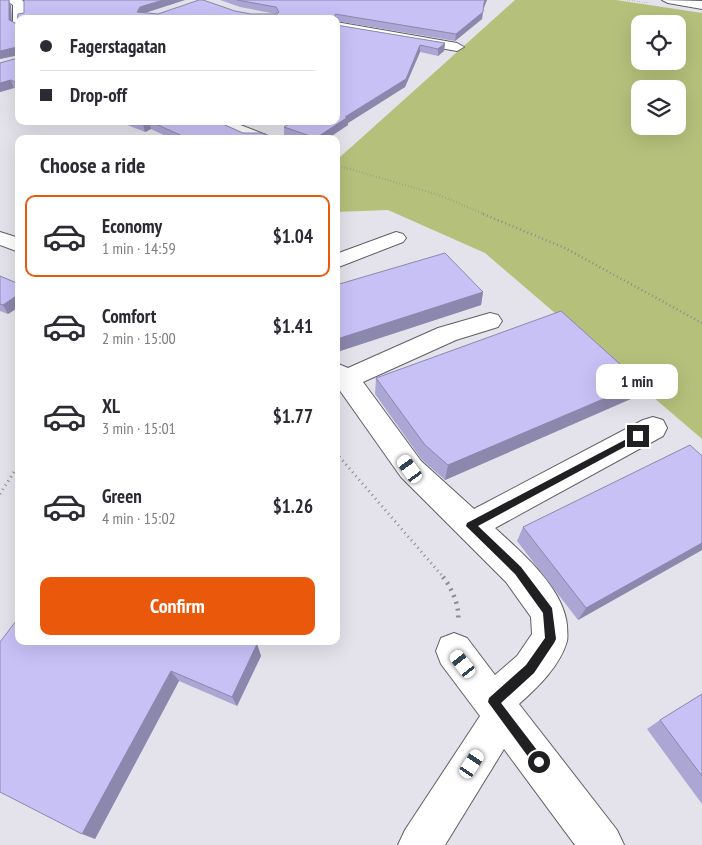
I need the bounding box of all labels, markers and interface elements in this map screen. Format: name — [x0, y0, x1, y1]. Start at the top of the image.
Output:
map controls — [631, 15, 686, 135]
button: locate — [631, 15, 686, 70]
text: Fagerstagatan — [70, 34, 166, 58]
button: layers — [631, 80, 686, 135]
text: Drop-off — [70, 83, 127, 107]
text: Choose a ride — [40, 151, 145, 179]
icon: car — [42, 214, 87, 259]
text: Economy — [102, 214, 162, 238]
text: $1.04 — [273, 224, 313, 248]
text: 1 min · 14:59 — [102, 238, 176, 258]
icon: car — [42, 304, 87, 349]
text: Comfort — [102, 304, 156, 328]
text: $1.41 — [273, 314, 313, 338]
text: 2 min · 15:00 — [102, 328, 176, 348]
callout: 1 min — [597, 364, 679, 398]
text: 1 min — [621, 371, 653, 391]
icon: car — [42, 394, 87, 439]
text: XL — [102, 394, 120, 418]
text: $1.77 — [273, 404, 313, 428]
text: 3 min · 15:01 — [102, 418, 176, 438]
route end — [627, 425, 649, 447]
car — [395, 452, 424, 486]
icon: car — [42, 484, 87, 529]
text: Green — [102, 484, 142, 508]
text: $1.26 — [273, 494, 313, 518]
text: 4 min · 15:02 — [102, 508, 176, 528]
button: Confirm — [40, 577, 315, 635]
car — [447, 648, 478, 680]
car — [457, 747, 486, 781]
route start — [528, 751, 550, 773]

